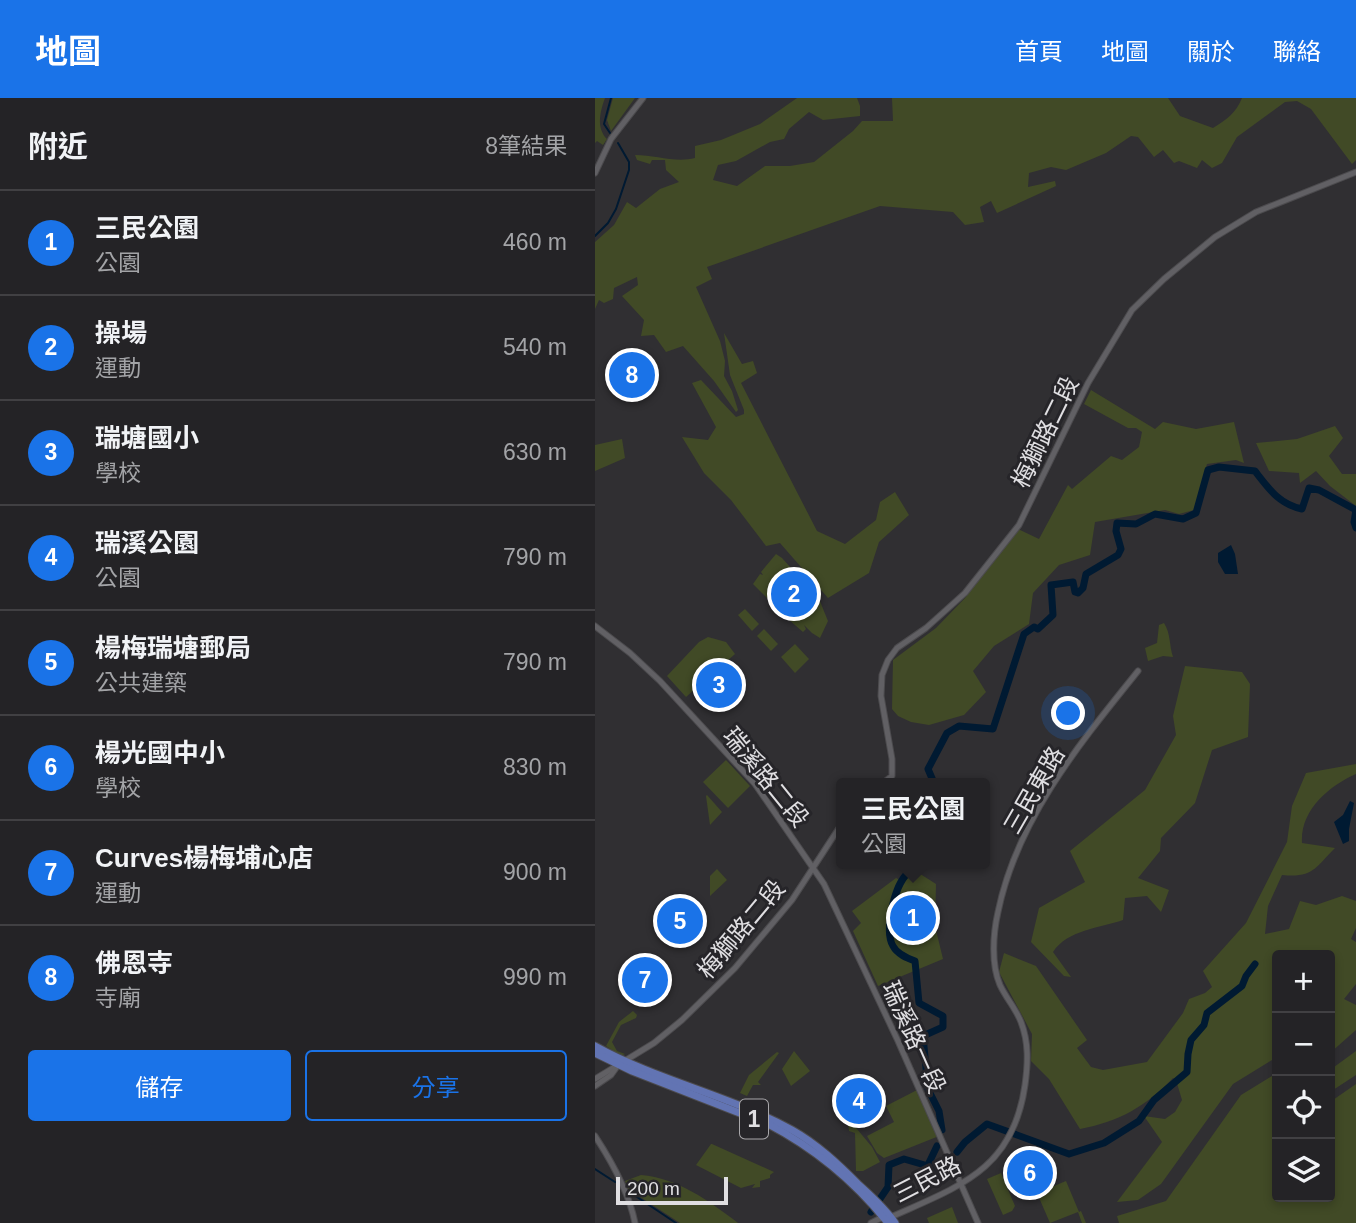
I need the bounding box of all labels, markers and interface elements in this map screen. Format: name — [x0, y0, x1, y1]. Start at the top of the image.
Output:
text: 地圖 — [35, 33, 101, 70]
text: 首頁 — [1015, 38, 1063, 65]
text: 地圖 — [1101, 38, 1149, 65]
text: 關於 — [1187, 38, 1235, 65]
text: 聯絡 — [1273, 38, 1321, 65]
text: 附近 — [28, 130, 88, 163]
text: 8筆結果 — [485, 133, 567, 159]
text: 三民公園 — [95, 213, 199, 243]
text: 1 — [45, 229, 57, 255]
text: 460 m — [503, 229, 567, 255]
text: 公園 — [95, 250, 141, 276]
text: 操場 — [95, 318, 147, 348]
text: 2 — [45, 334, 57, 360]
text: 540 m — [503, 334, 567, 360]
pin: 8 — [609, 349, 655, 401]
text: 運動 — [95, 355, 141, 381]
street label: 梅獅路二段 — [1007, 372, 1083, 492]
text: 瑞塘國小 — [95, 423, 199, 453]
text: 3 — [45, 439, 57, 465]
text: 630 m — [503, 439, 567, 465]
text: 學校 — [95, 460, 141, 486]
text: 瑞溪公園 — [95, 528, 199, 558]
text: 4 — [45, 544, 57, 570]
text: 790 m — [503, 544, 567, 570]
text: 公園 — [95, 565, 141, 591]
pin: 2 — [771, 568, 817, 620]
text: 楊梅瑞塘郵局 — [95, 633, 251, 663]
text: 5 — [45, 649, 57, 675]
text: 790 m — [503, 649, 567, 675]
pin: 3 — [696, 659, 742, 711]
text: 公共建築 — [95, 670, 187, 696]
your location — [1051, 696, 1085, 730]
street label: 瑞溪路二段 — [718, 722, 814, 832]
text: 楊光國中小 — [95, 738, 225, 768]
street label: 三民東路 — [998, 742, 1070, 838]
text: 6 — [45, 754, 57, 780]
text: 830 m — [503, 754, 567, 780]
text: 學校 — [95, 775, 141, 801]
popup — [836, 778, 990, 869]
text: 三民公園 — [861, 794, 965, 824]
text: 公園 — [861, 831, 907, 857]
text: Curves楊梅埔心店 — [95, 843, 313, 873]
text: 7 — [45, 859, 57, 885]
text: 900 m — [503, 859, 567, 885]
street label: 梅獅路二段 — [692, 874, 790, 984]
text: 運動 — [95, 880, 141, 906]
pin: 1 — [890, 892, 936, 944]
pin: 5 — [657, 895, 703, 947]
text: 佛恩寺 — [95, 948, 173, 978]
map controls — [1272, 950, 1335, 1202]
button: + — [1272, 950, 1335, 1013]
pin: 7 — [622, 954, 668, 1006]
text: 8 — [45, 964, 57, 990]
text: 990 m — [503, 964, 567, 990]
street label: 瑞溪路一段 — [877, 977, 951, 1097]
text: 寺廟 — [95, 985, 141, 1011]
button: − — [1272, 1013, 1335, 1076]
button: 儲存 — [28, 1050, 291, 1121]
button: 分享 — [305, 1050, 567, 1121]
pin: 4 — [836, 1075, 882, 1127]
button: locate — [1272, 1076, 1335, 1139]
road number: 1 — [740, 1100, 768, 1138]
button: layers — [1272, 1139, 1335, 1202]
pin: 6 — [1007, 1147, 1053, 1199]
street label: 三民路 — [889, 1151, 965, 1207]
scale bar — [616, 1174, 728, 1206]
text: 200 m — [627, 1178, 680, 1199]

